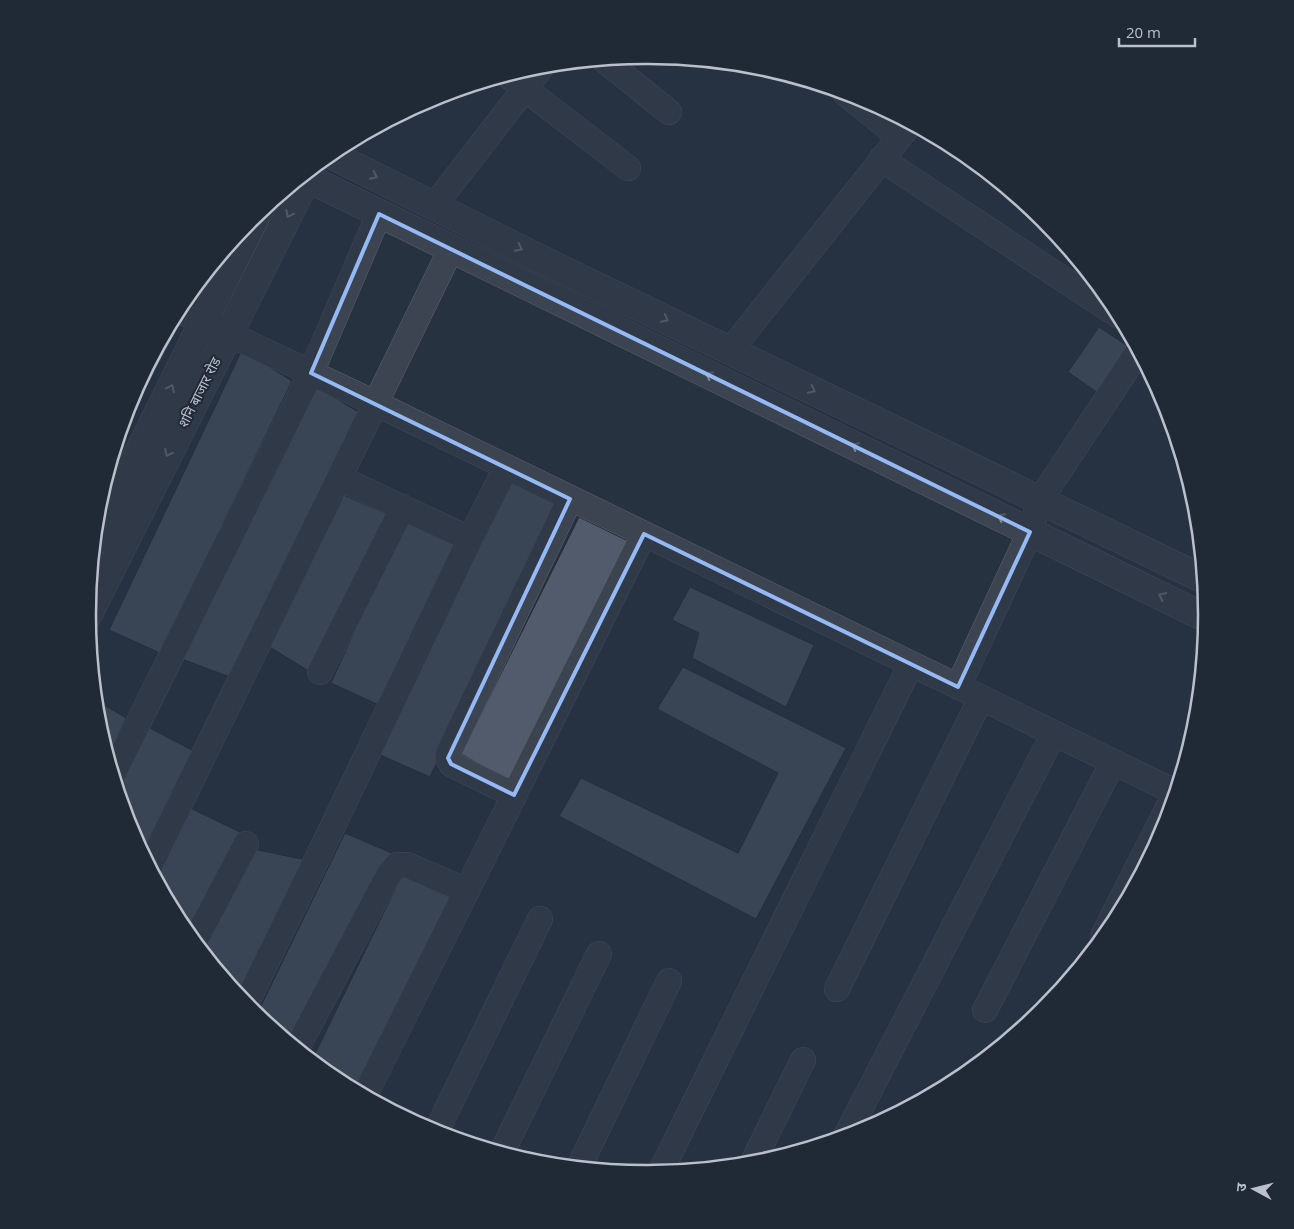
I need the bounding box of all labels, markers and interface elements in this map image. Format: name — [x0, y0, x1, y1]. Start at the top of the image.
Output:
scale bar — [1119, 15, 1195, 47]
text: 20 m — [1126, 22, 1161, 42]
one-way arrow — [369, 170, 378, 180]
one-way arrow — [284, 209, 295, 218]
one-way arrow — [514, 242, 523, 253]
one-way arrow — [660, 313, 669, 323]
street label: शनि बाजार रोड — [173, 353, 225, 430]
one-way arrow — [705, 371, 714, 381]
one-way arrow — [165, 384, 175, 393]
one-way arrow — [807, 384, 816, 394]
one-way arrow — [851, 442, 860, 452]
one-way arrow — [164, 448, 175, 457]
one-way arrow — [997, 513, 1006, 523]
one-way arrow — [1159, 592, 1168, 602]
north arrow — [1229, 1164, 1279, 1214]
text: उ — [1231, 1181, 1251, 1193]

